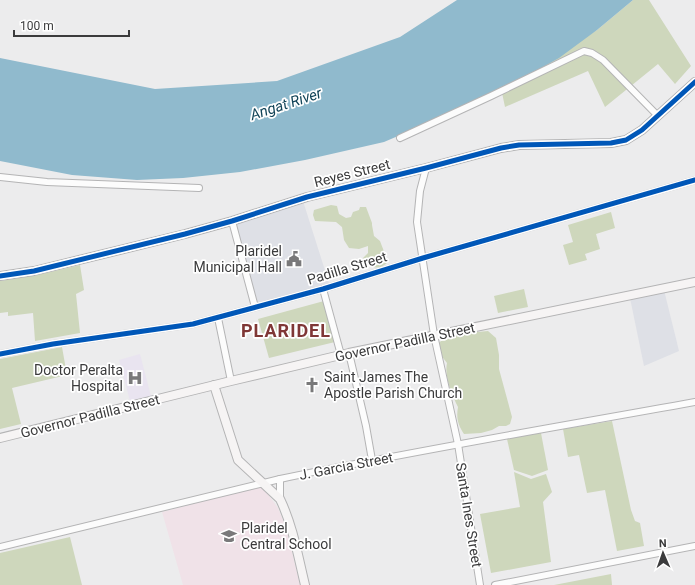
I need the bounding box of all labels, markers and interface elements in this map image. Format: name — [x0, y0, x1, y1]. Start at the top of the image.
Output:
scale bar — [14, 12, 129, 38]
text: 100 m — [20, 19, 54, 33]
water label: Angat River — [247, 84, 325, 124]
street label: Reyes Street — [312, 156, 392, 190]
place label: Plaridel Municipal Hall — [193, 243, 282, 275]
street label: Padilla Street — [305, 248, 389, 288]
public building icon: Plaridel Municipal Hall — [285, 250, 303, 268]
street label: Governor Padilla Street — [334, 319, 477, 365]
district label: PLARIDEL — [241, 320, 331, 341]
place label: Doctor Peralta Hospital — [34, 362, 123, 394]
hospital icon: Doctor Peralta Hospital — [126, 369, 144, 387]
place label: Saint James The Apostle Parish Church — [324, 369, 462, 401]
church icon: Saint James The Apostle Parish Church — [303, 376, 321, 394]
street label: Governor Padilla Street — [19, 391, 162, 441]
street label: J. Garcia Street — [298, 449, 395, 483]
street label: Santa Ines Street — [453, 461, 485, 569]
place label: Plaridel Central School — [241, 520, 332, 552]
school or university icon: Plaridel Central School — [220, 527, 238, 545]
north arrow — [643, 533, 683, 573]
text: N — [659, 537, 667, 550]

